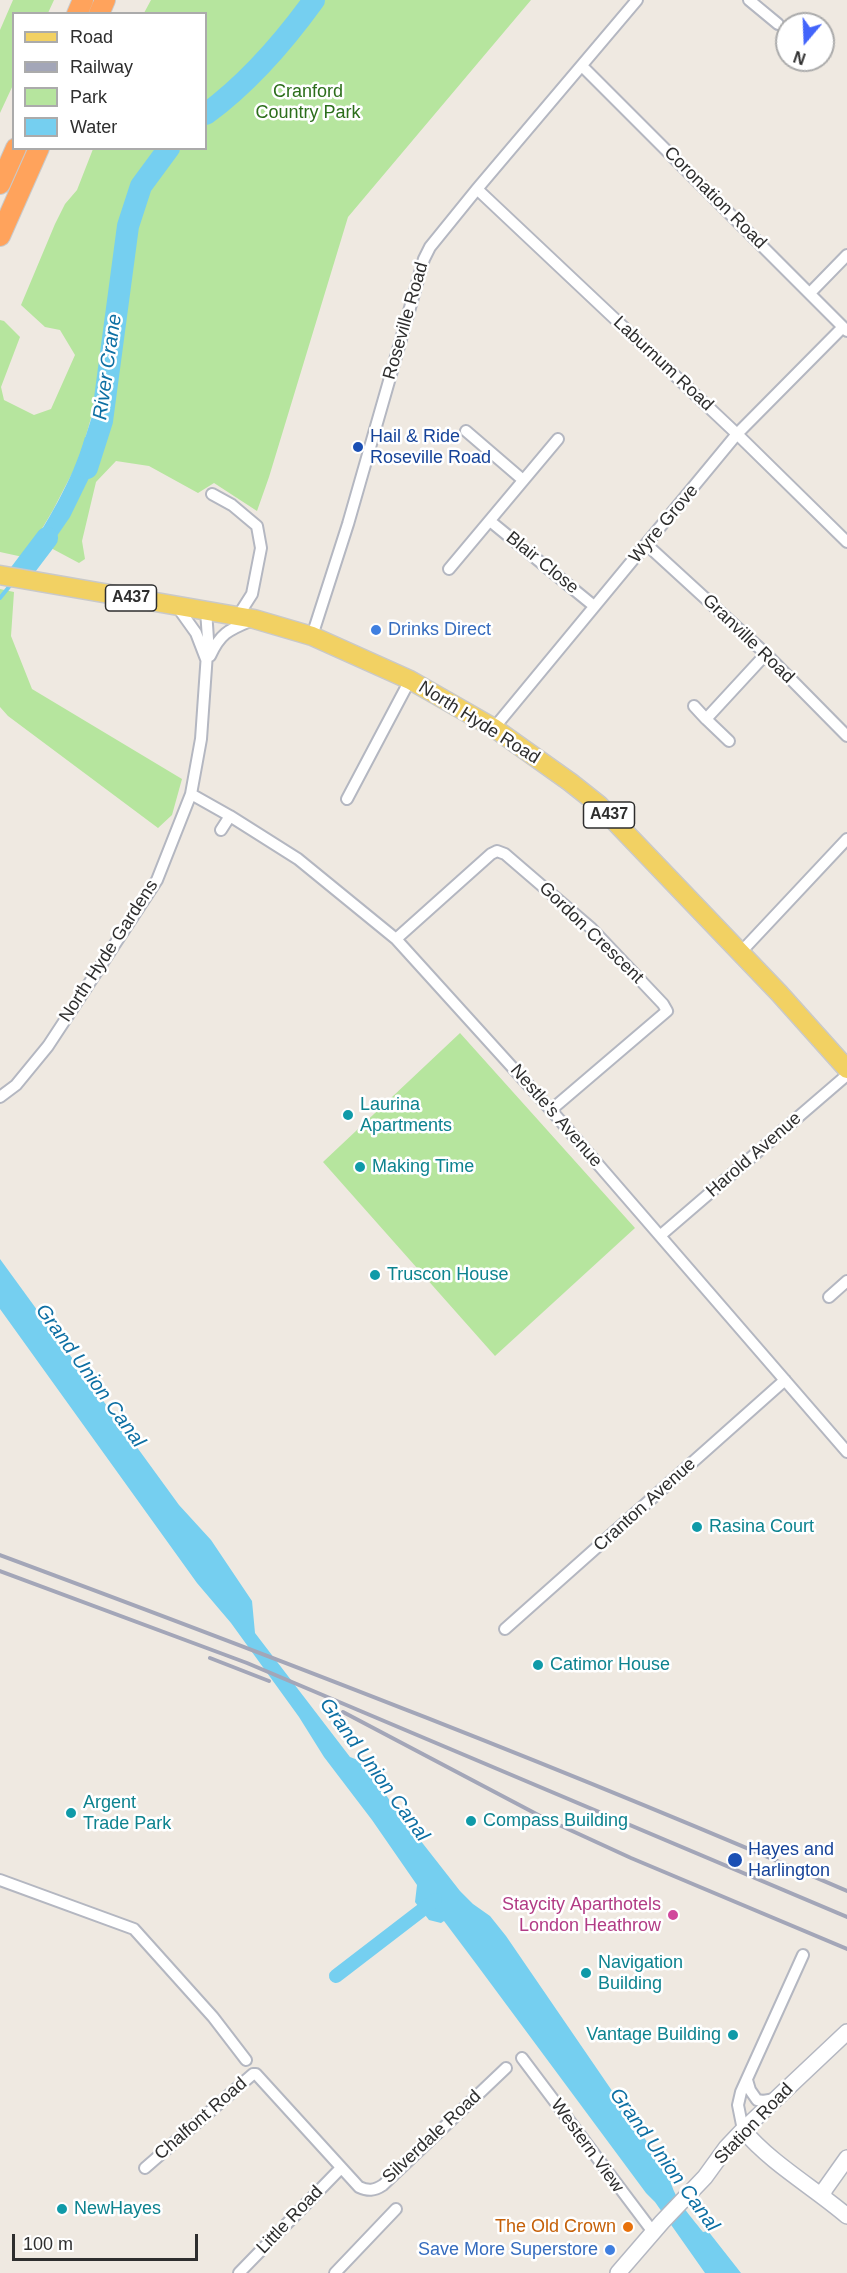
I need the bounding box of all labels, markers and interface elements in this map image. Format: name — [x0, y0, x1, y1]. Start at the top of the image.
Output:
legend — [12, 12, 207, 150]
north arrow — [775, 12, 835, 72]
text: Road — [70, 27, 113, 47]
text: N — [791, 48, 808, 68]
text: Railway — [70, 57, 133, 77]
park label: Cranford Country Park — [255, 81, 361, 124]
text: Park — [70, 87, 107, 107]
text: Water — [70, 117, 117, 137]
street label: Coronation Road — [659, 142, 771, 254]
street label: Roseville Road — [379, 260, 433, 382]
water label: River Crane — [89, 312, 127, 422]
street label: Laburnum Road — [608, 312, 718, 416]
place label: Hail & Ride Roseville Road — [370, 426, 491, 468]
marker: Hail & Ride Roseville Road — [351, 440, 365, 454]
street label: Wyre Grove — [625, 480, 703, 568]
street label: Blair Close — [501, 527, 583, 599]
road number: A437 — [106, 585, 156, 611]
street label: Granville Road — [698, 590, 798, 688]
place label: Drinks Direct — [388, 619, 491, 641]
marker: Drinks Direct — [369, 623, 383, 637]
street label: North Hyde Road — [414, 677, 544, 769]
road number: A437 — [584, 802, 634, 828]
street label: North Hyde Gardens — [55, 876, 163, 1026]
street label: Gordon Crescent — [534, 878, 648, 988]
street label: Nestle's Avenue — [505, 1060, 607, 1172]
place label: Laurina Apartments — [360, 1094, 452, 1136]
marker: Laurina Apartments — [341, 1108, 355, 1122]
street label: Harold Avenue — [702, 1108, 806, 1202]
place label: Making Time — [372, 1156, 474, 1178]
marker: Making Time — [353, 1160, 367, 1174]
place label: Truscon House — [387, 1264, 508, 1286]
marker: Truscon House — [368, 1268, 382, 1282]
water label: Grand Union Canal — [30, 1300, 150, 1452]
street label: Cranton Avenue — [590, 1454, 700, 1556]
place label: Rasina Court — [709, 1516, 814, 1538]
marker: Rasina Court — [690, 1520, 704, 1534]
place label: Catimor House — [550, 1654, 670, 1676]
marker: Catimor House — [531, 1658, 545, 1672]
water label: Grand Union Canal — [314, 1694, 434, 1846]
place label: Argent Trade Park — [83, 1792, 171, 1834]
marker: Argent Trade Park — [64, 1806, 78, 1820]
place label: Compass Building — [483, 1810, 628, 1832]
marker: Compass Building — [464, 1814, 478, 1828]
place label: Hayes and Harlington — [748, 1839, 834, 1882]
marker: Hayes and Harlington — [726, 1851, 744, 1869]
place label: Staycity Aparthotels London Heathrow — [502, 1894, 661, 1936]
marker: Staycity Aparthotels London Heathrow — [666, 1908, 680, 1922]
place label: Navigation Building — [598, 1952, 683, 1994]
marker: Navigation Building — [579, 1966, 593, 1980]
place label: Vantage Building — [586, 2024, 721, 2046]
marker: Vantage Building — [726, 2028, 740, 2042]
street label: Chalfont Road — [150, 2073, 252, 2165]
street label: Station Road — [710, 2079, 798, 2169]
water label: Grand Union Canal — [604, 2084, 724, 2236]
street label: Silverdale Road — [378, 2086, 486, 2188]
street label: Western View — [546, 2095, 628, 2197]
street label: Little Road — [252, 2182, 328, 2258]
place label: NewHayes — [74, 2198, 161, 2220]
marker: NewHayes — [55, 2202, 69, 2216]
place label: The Old Crown — [495, 2216, 616, 2238]
marker: The Old Crown — [621, 2220, 635, 2234]
scale bar — [15, 2222, 201, 2260]
text: 100 m — [23, 2234, 73, 2254]
place label: Save More Superstore — [418, 2239, 598, 2261]
marker: Save More Superstore — [603, 2243, 617, 2257]

